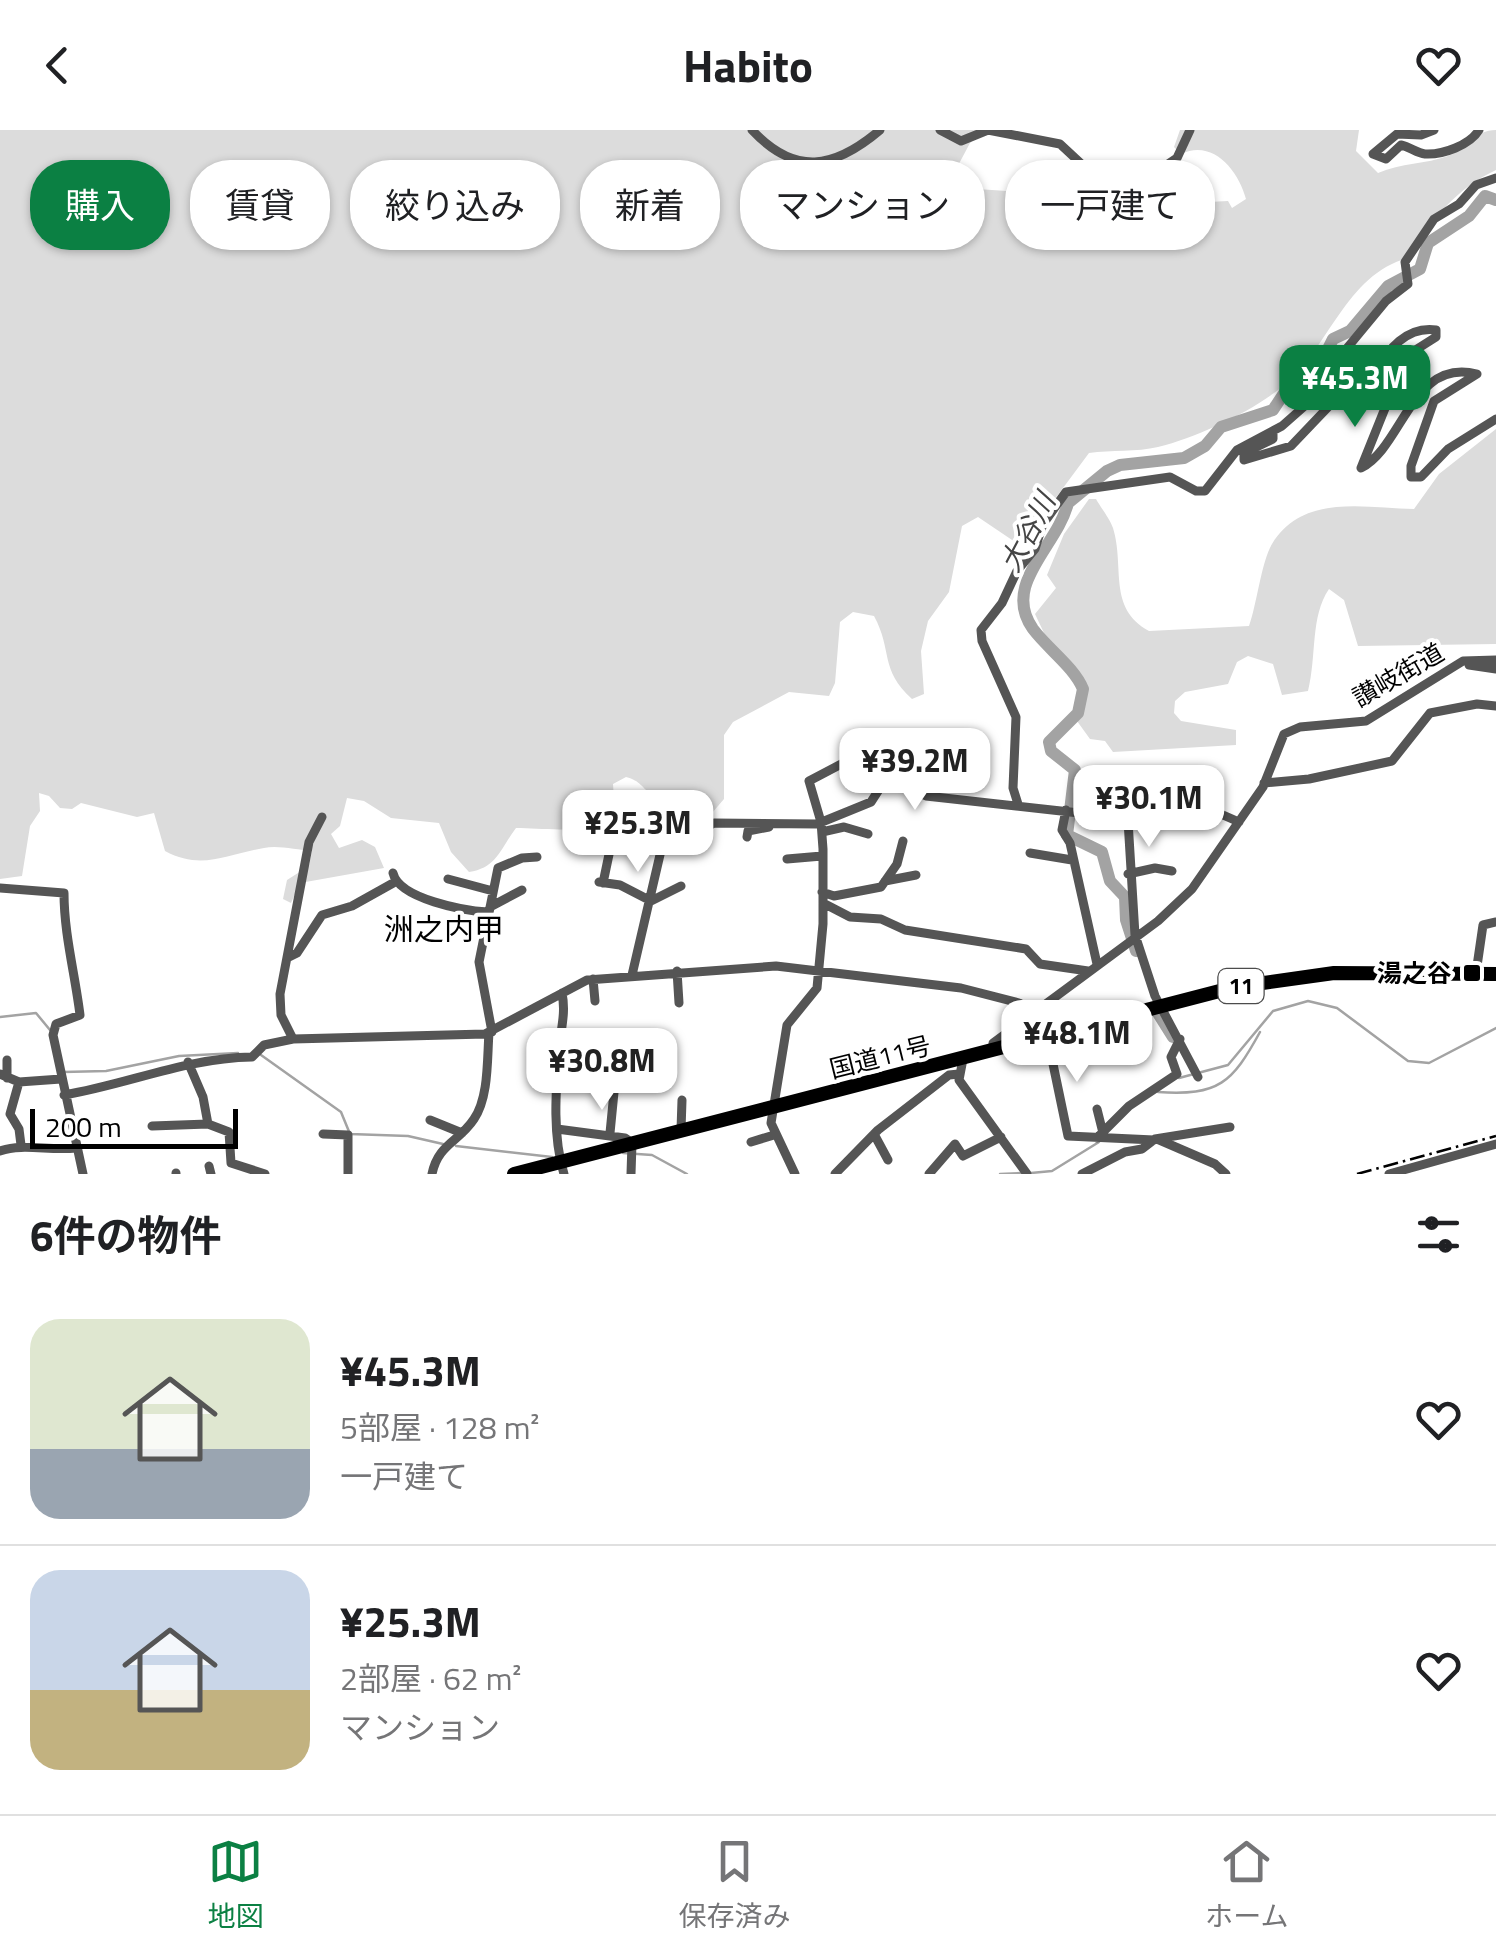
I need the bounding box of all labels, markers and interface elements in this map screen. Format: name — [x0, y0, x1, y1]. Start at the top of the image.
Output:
text: Habito — [683, 31, 813, 99]
icon: back — [30, 38, 85, 93]
icon: heart — [1411, 38, 1466, 93]
chip: 購入 — [30, 160, 170, 250]
chip: 賃貸 — [190, 160, 330, 250]
chip: 絞り込み — [350, 160, 560, 250]
chip: 新着 — [580, 160, 720, 250]
chip: マンション — [740, 160, 985, 250]
chip: 一戸建て — [1005, 160, 1215, 250]
pin: ¥45.3M — [1274, 345, 1436, 430]
text: ¥45.3M — [1301, 353, 1409, 401]
water label: 大谷川 — [988, 482, 1067, 579]
street label: 讃岐街道 — [1345, 634, 1451, 716]
pin: ¥39.2M — [834, 728, 996, 813]
text: ¥39.2M — [861, 736, 969, 784]
pin: ¥30.1M — [1068, 765, 1230, 850]
text: ¥30.1M — [1095, 773, 1203, 821]
pin: ¥25.3M — [557, 790, 719, 875]
text: ¥25.3M — [584, 798, 692, 846]
district label: 洲之内甲 — [384, 906, 504, 952]
place label: 湯之谷 — [1377, 954, 1452, 992]
marker: 湯之谷 — [1461, 962, 1483, 984]
road number: 11 — [1218, 969, 1264, 1003]
pin: ¥48.1M — [996, 1000, 1158, 1085]
text: ¥48.1M — [1023, 1008, 1131, 1056]
street label: 国道11号 — [825, 1026, 935, 1088]
pin: ¥30.8M — [521, 1028, 683, 1113]
text: ¥30.8M — [548, 1036, 656, 1084]
scale bar — [30, 1104, 238, 1148]
text: 200 m — [45, 1105, 122, 1148]
text: 6件の物件 — [30, 1203, 222, 1267]
icon: filters — [1411, 1207, 1466, 1262]
text: ¥45.3M — [340, 1338, 481, 1402]
icon: home — [110, 1359, 230, 1479]
icon: heart — [1411, 1392, 1466, 1447]
text: 5部屋 · 128 m² — [340, 1403, 539, 1451]
text: 一戸建て — [340, 1452, 468, 1500]
text: ¥25.3M — [340, 1589, 481, 1653]
icon: home — [110, 1610, 230, 1730]
icon: heart — [1411, 1643, 1466, 1698]
text: 2部屋 · 62 m² — [340, 1654, 522, 1702]
text: マンション — [340, 1703, 500, 1751]
tab: 地図 — [207, 1834, 263, 1937]
tab: 保存済み — [678, 1834, 790, 1937]
tab: ホーム — [1205, 1834, 1289, 1937]

